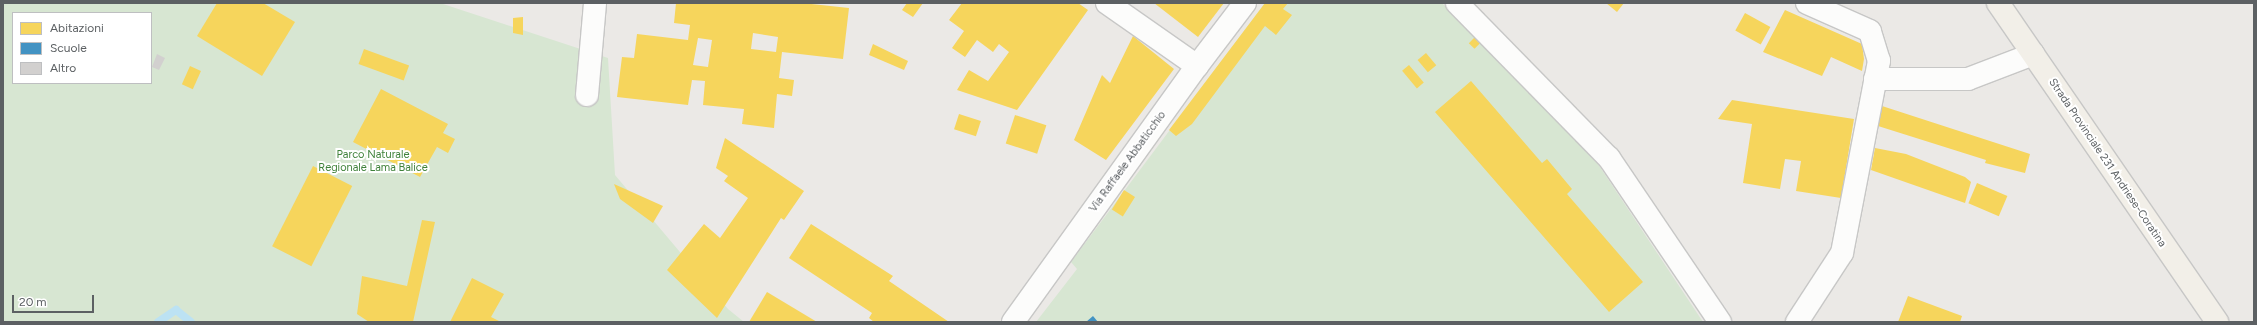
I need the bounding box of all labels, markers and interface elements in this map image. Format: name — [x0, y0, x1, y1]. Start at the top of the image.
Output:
legend — [12, 12, 152, 84]
text: Abitazioni — [50, 21, 104, 35]
text: Scuole — [50, 41, 87, 55]
text: Altro — [50, 61, 76, 75]
street label: Strada Provinciale 231 Andriese-Coratina — [2045, 76, 2169, 250]
street label: Via Raffaele Abbaticchio — [1087, 109, 1169, 215]
park label: Parco Naturale Regionale Lama Balice — [318, 149, 428, 175]
scale bar — [14, 287, 96, 313]
text: 20 m — [19, 295, 47, 309]

